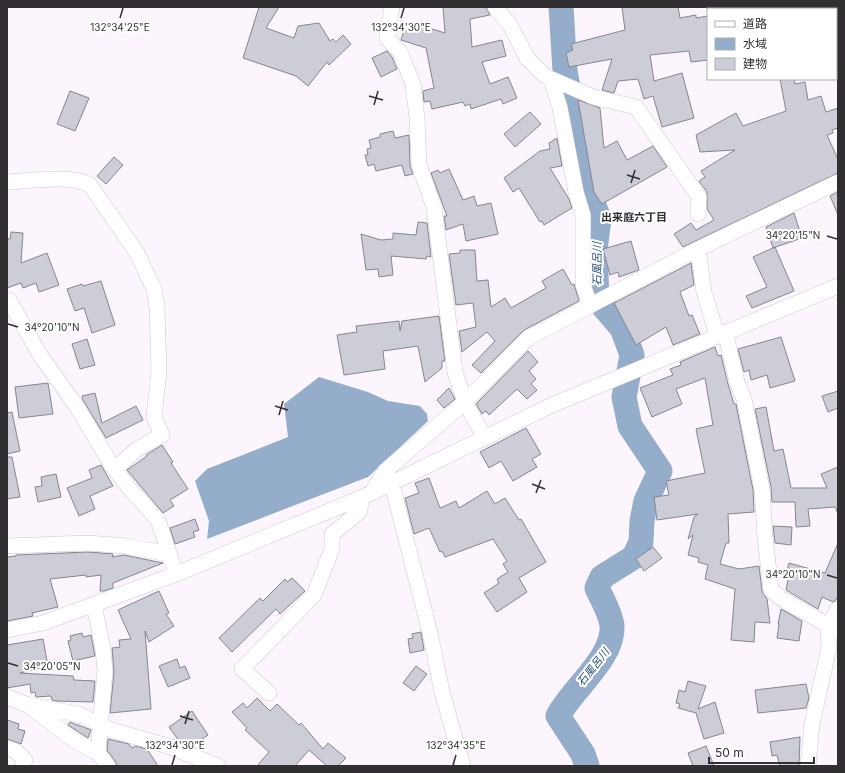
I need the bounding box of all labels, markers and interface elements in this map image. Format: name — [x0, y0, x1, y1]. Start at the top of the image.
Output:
legend — [707, 8, 837, 80]
text: 道路 — [743, 16, 767, 31]
text: 132°34'25"E — [90, 21, 150, 33]
text: 132°34'30"E — [371, 21, 431, 33]
text: 水域 — [743, 36, 767, 51]
text: 建物 — [743, 56, 767, 71]
district label: 出来庭六丁目 — [601, 210, 667, 224]
text: 34°20'15"N — [766, 229, 820, 241]
water label: 石風呂川 — [590, 241, 604, 286]
text: 34°20'10"N — [25, 321, 79, 333]
text: 34°20'10"N — [766, 568, 820, 580]
water label: 石風呂川 — [574, 645, 613, 689]
text: 34°20'05"N — [24, 660, 80, 672]
text: 132°34'30"E — [145, 739, 205, 751]
text: 132°34'35"E — [426, 739, 486, 751]
scale bar — [709, 739, 814, 765]
text: 50 m — [715, 745, 744, 760]

